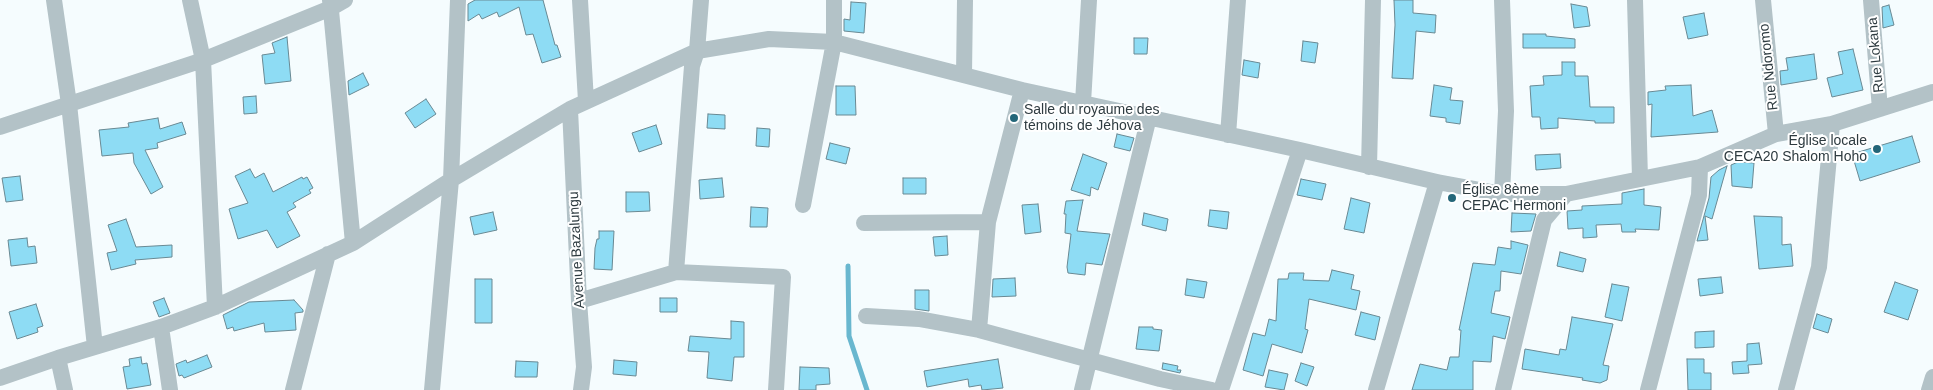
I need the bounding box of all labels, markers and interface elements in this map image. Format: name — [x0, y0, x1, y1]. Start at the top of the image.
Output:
street label: Rue Lokana — [1864, 17, 1888, 93]
street label: Rue Ndoromo — [1756, 23, 1782, 111]
place label: Salle du royaume des témoins de Jéhova — [1024, 102, 1159, 134]
marker: Salle du royaume des témoins de Jéhova — [1008, 112, 1020, 124]
place label: Église locale CECA20 Shalom Hoho — [1724, 133, 1867, 166]
marker: Église locale CECA20 Shalom Hoho — [1871, 143, 1883, 155]
place label: Église 8ème CEPAC Hermoni — [1462, 182, 1566, 214]
street label: Avenue Bazalungu — [566, 191, 588, 309]
marker: Église 8ème CEPAC Hermoni — [1446, 192, 1458, 204]

